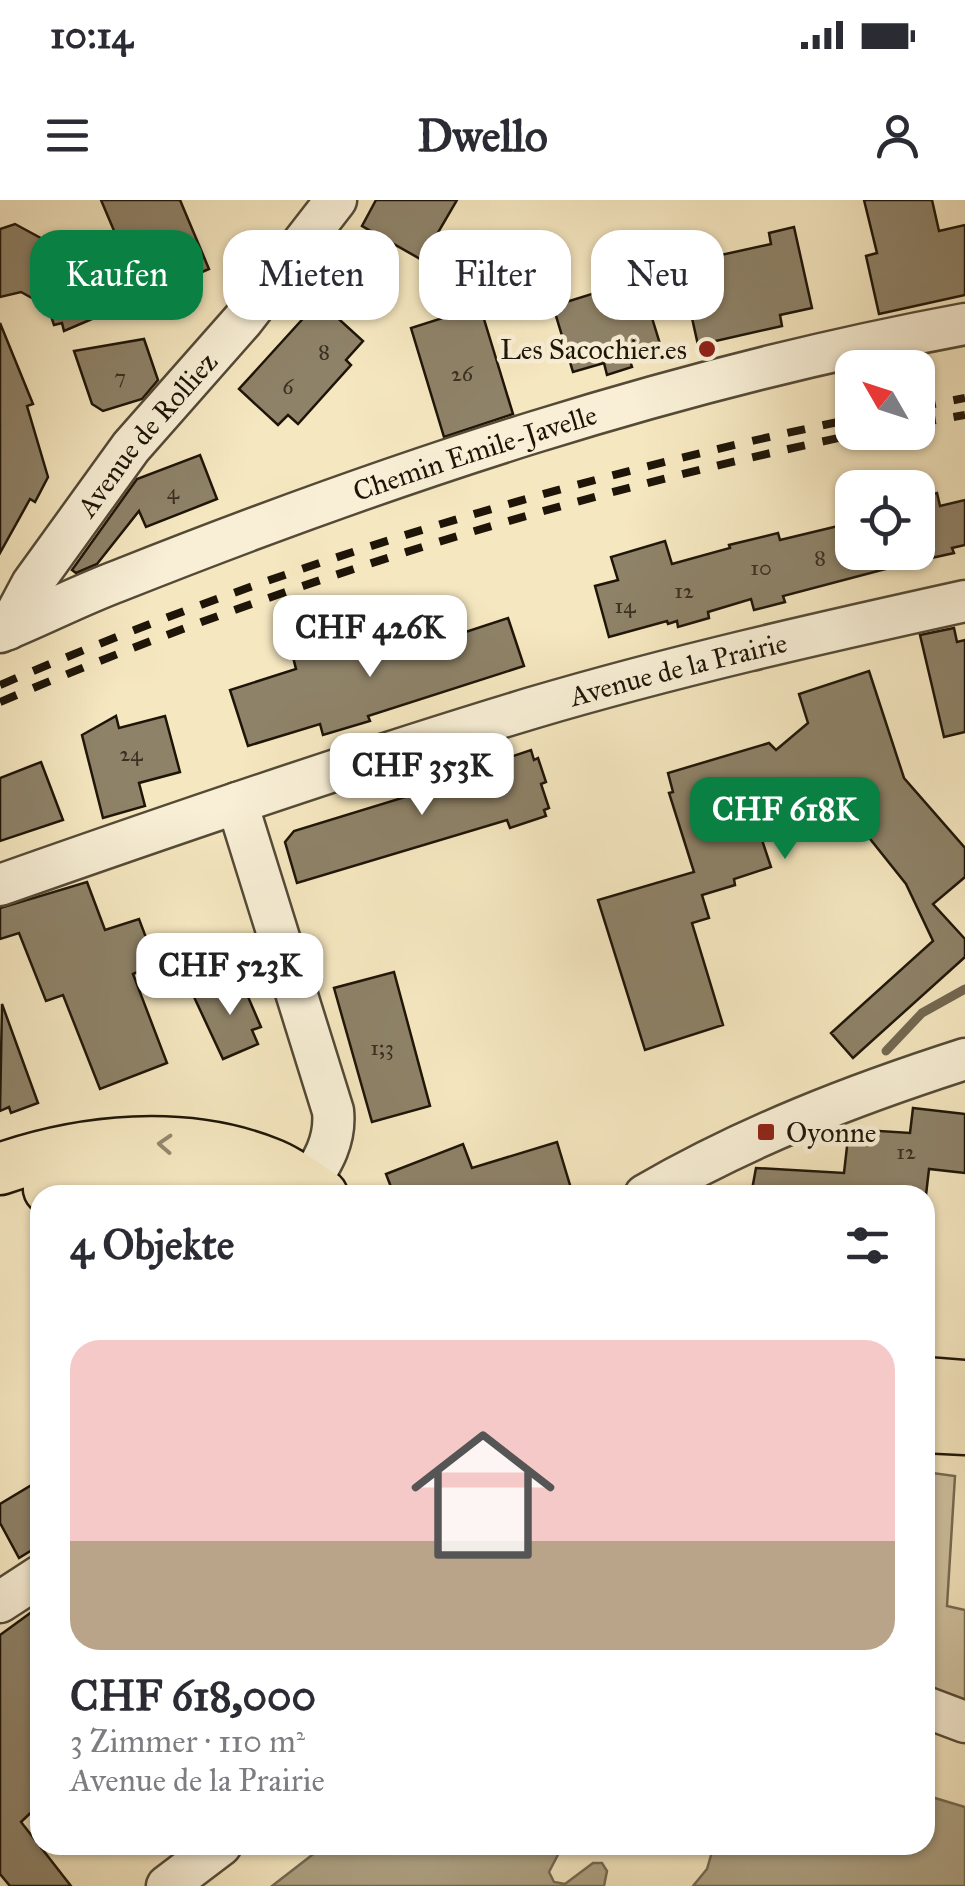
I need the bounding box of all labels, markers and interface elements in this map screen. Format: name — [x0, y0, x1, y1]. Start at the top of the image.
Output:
text: 10:14 — [50, 12, 133, 58]
icon: menu — [40, 108, 95, 163]
text: Dwello — [417, 108, 548, 163]
icon: person — [870, 108, 925, 163]
chip: Kaufen — [30, 230, 203, 320]
chip: Mieten — [223, 230, 399, 320]
chip: Filter — [419, 230, 571, 320]
chip: Neu — [591, 230, 724, 320]
place label: Les Sacochier.es — [500, 332, 687, 367]
house number: 8 — [318, 338, 330, 365]
marker: Les Sacochier.es — [696, 338, 718, 360]
street label: Avenue de Rolliez — [68, 344, 224, 524]
north arrow — [835, 350, 935, 450]
map controls — [835, 350, 935, 570]
house number: 26 — [451, 360, 474, 387]
house number: 7 — [114, 363, 126, 390]
house number: 6 — [282, 373, 294, 400]
street label: Chemin Emile-Javelle — [348, 397, 601, 509]
button: locate — [835, 470, 935, 570]
house number: 4 — [167, 478, 180, 505]
house number: 8 — [814, 544, 826, 571]
house number: 10 — [750, 554, 772, 581]
house number: 12 — [674, 577, 694, 604]
house number: 14 — [615, 592, 636, 619]
pin: CHF 426K — [267, 595, 473, 680]
text: CHF 426K — [295, 608, 445, 647]
street label: Avenue de la Prairie — [565, 624, 790, 714]
pin: CHF 353K — [319, 733, 525, 818]
house number: 24 — [119, 740, 143, 767]
text: CHF 353K — [352, 746, 492, 785]
pin: CHF 618K — [682, 777, 888, 862]
text: CHF 618K — [712, 790, 858, 829]
pin: CHF 523K — [127, 933, 333, 1018]
text: CHF 523K — [158, 946, 302, 985]
house number: 1;3 — [370, 1034, 394, 1061]
place label: Oyonne — [786, 1115, 877, 1150]
marker: Oyonne — [755, 1121, 777, 1143]
one-way arrow — [157, 1134, 173, 1155]
house number: 12 — [896, 1138, 916, 1165]
icon: filters — [840, 1218, 895, 1273]
text: 4 Objekte — [70, 1219, 234, 1271]
icon: home — [393, 1405, 573, 1585]
text: CHF 618,000 — [70, 1670, 316, 1722]
text: 3 Zimmer · 110 m² — [70, 1722, 305, 1761]
text: Avenue de la Prairie — [70, 1761, 325, 1800]

